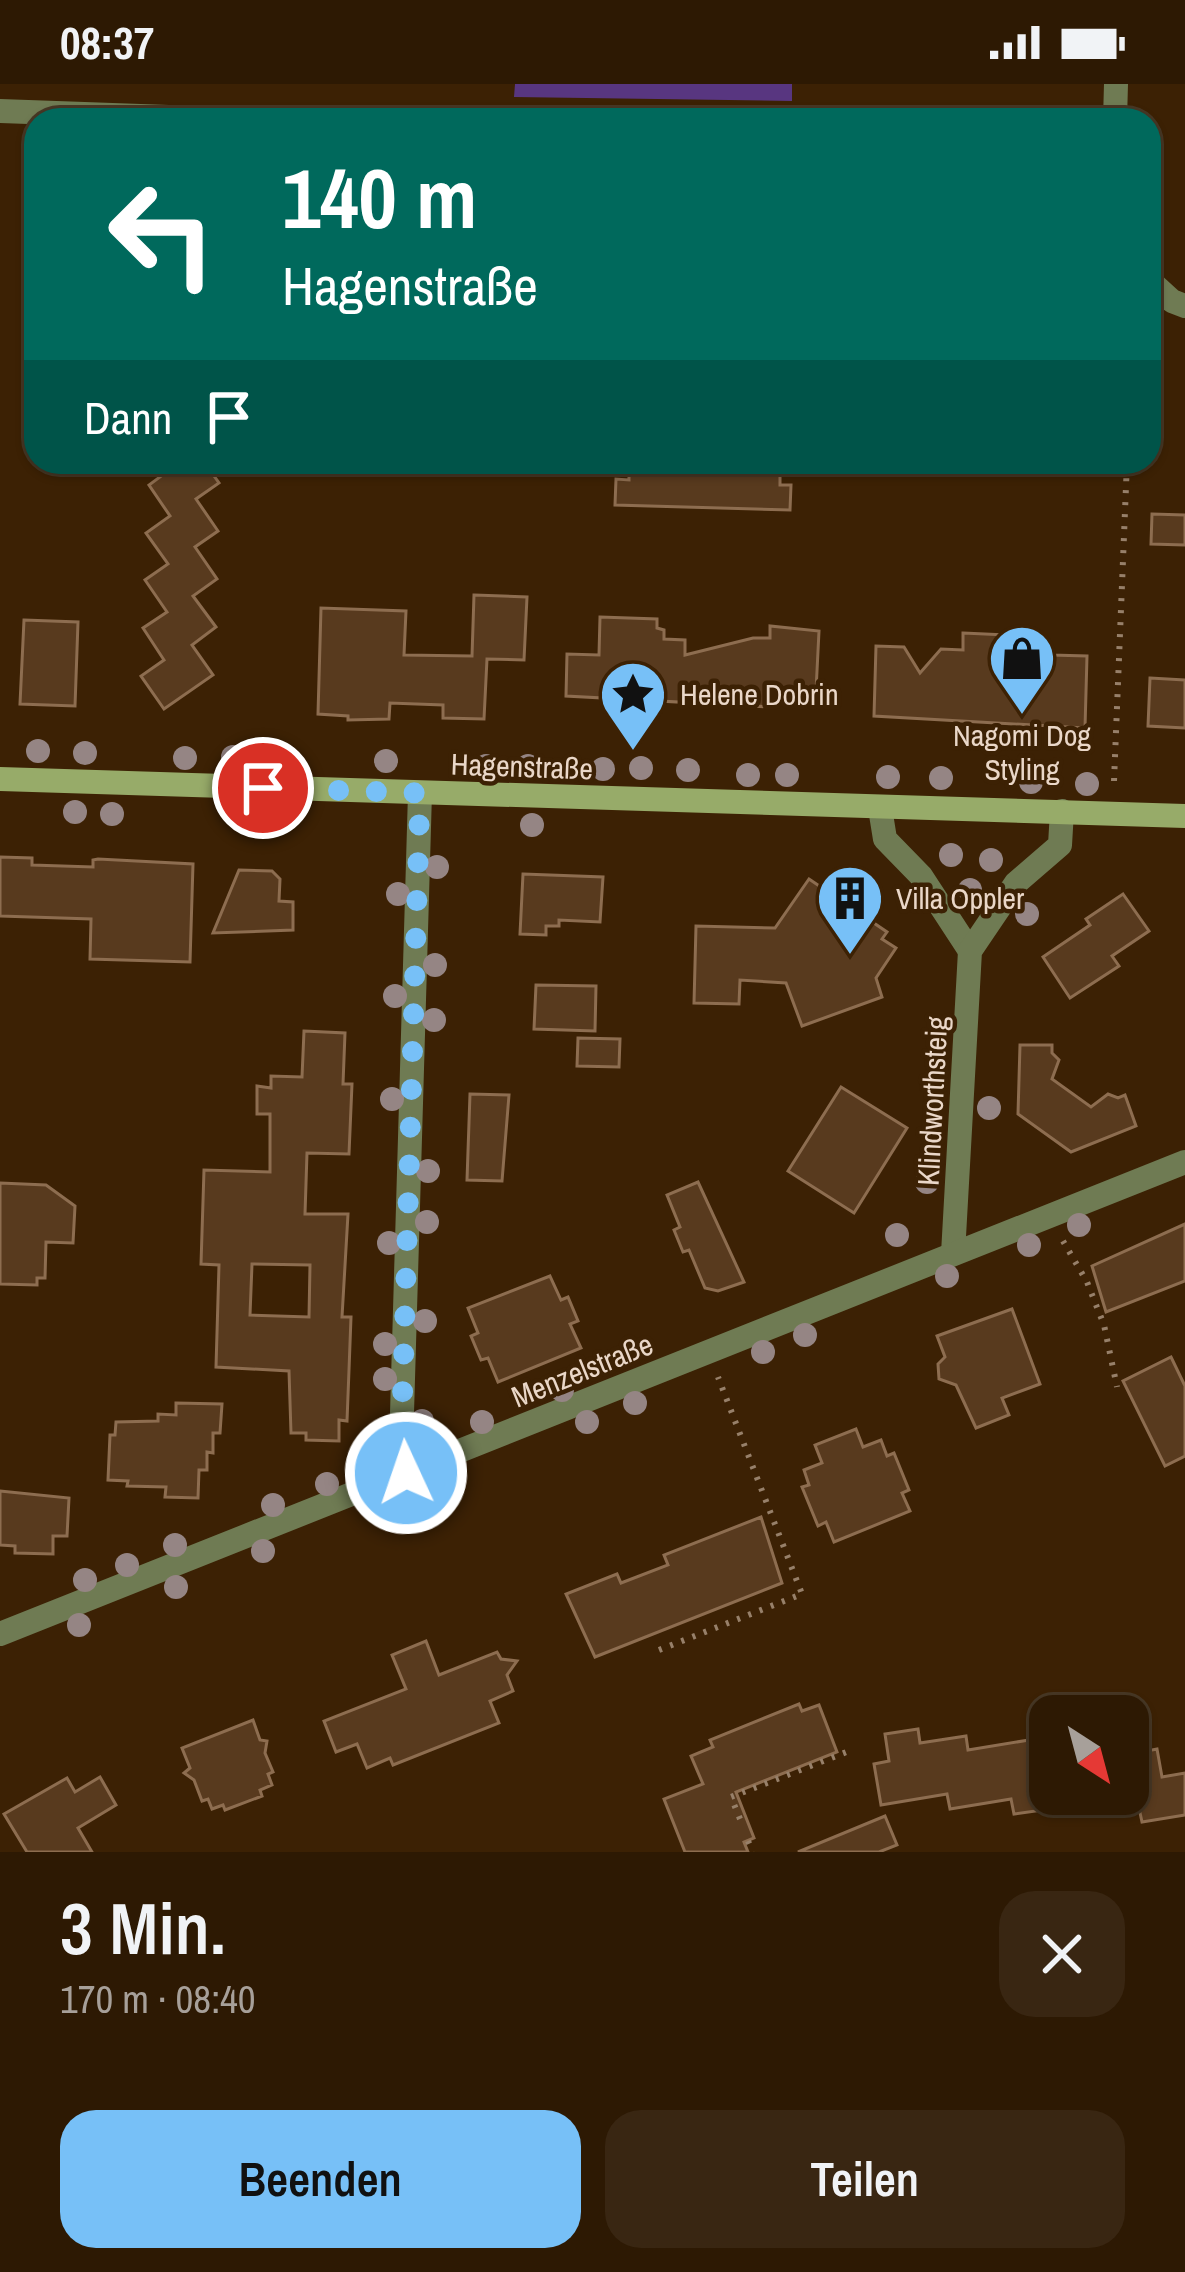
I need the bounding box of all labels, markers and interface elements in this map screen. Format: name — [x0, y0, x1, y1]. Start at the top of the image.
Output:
text: 08:37 — [60, 12, 154, 73]
text: 140 m — [282, 141, 477, 254]
icon: left — [84, 156, 240, 312]
text: Hagenstraße — [282, 249, 538, 322]
icon: arrive — [196, 384, 262, 450]
text: Dann — [84, 387, 172, 448]
shop icon: Nagomi Dog Styling — [987, 623, 1057, 717]
place icon: Helene Dobrin — [598, 659, 668, 753]
place label: Helene Dobrin — [680, 674, 839, 714]
place label: Nagomi Dog Styling — [953, 715, 1091, 789]
pin — [212, 737, 314, 839]
street label: Hagenstraße — [450, 744, 594, 788]
icon: arrive — [230, 755, 296, 821]
building icon: Villa Oppler — [815, 863, 885, 957]
place label: Villa Oppler — [896, 878, 1025, 918]
street label: Klindworthsteig — [908, 1015, 956, 1187]
street label: Menzelstraße — [505, 1324, 659, 1416]
position arrow — [343, 1410, 469, 1536]
north arrow — [1029, 1695, 1149, 1815]
map controls — [1029, 1695, 1149, 1815]
text: 3 Min. — [60, 1879, 226, 1976]
button: close — [999, 1891, 1125, 2017]
text: 170 m · 08:40 — [60, 1973, 256, 2025]
button: Beenden — [60, 2110, 581, 2248]
button: Teilen — [605, 2110, 1125, 2248]

